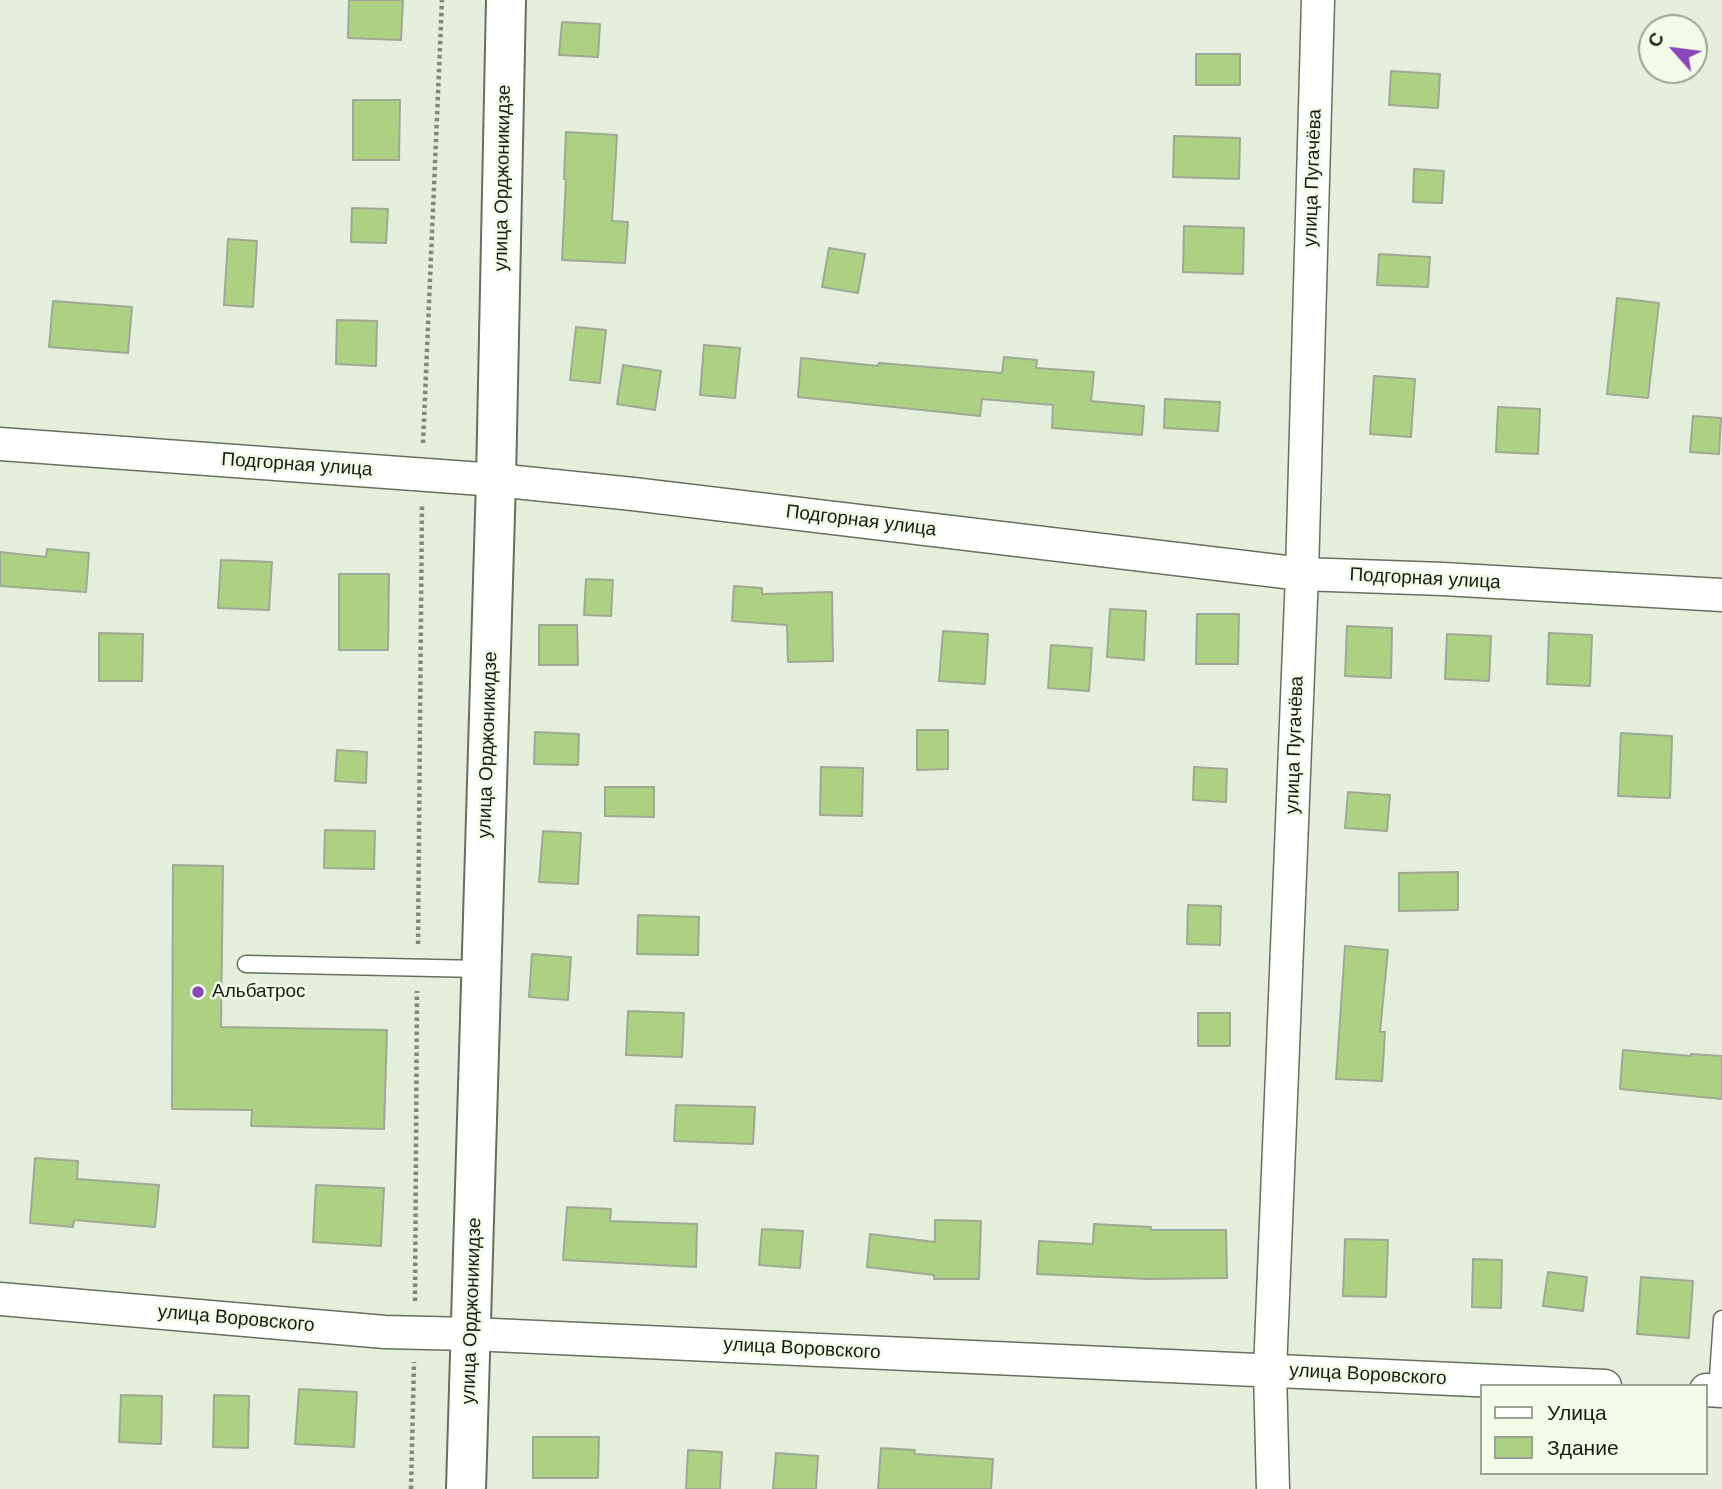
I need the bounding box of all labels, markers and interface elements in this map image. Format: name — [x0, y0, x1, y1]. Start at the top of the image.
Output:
north arrow — [1638, 14, 1708, 84]
text: С — [1643, 29, 1668, 51]
street label: улица Орджоникидзе — [490, 84, 516, 272]
street label: улица Пугачёва — [1299, 109, 1327, 247]
street label: Подгорная улица — [221, 448, 373, 482]
street label: Подгорная улица — [784, 500, 938, 542]
street label: Подгорная улица — [1349, 564, 1501, 594]
street label: улица Орджоникидзе — [473, 651, 503, 839]
street label: улица Пугачёва — [1281, 676, 1309, 814]
place label: Альбатрос — [212, 981, 306, 1003]
marker: Альбатрос — [190, 984, 206, 1000]
street label: улица Орджоникидзе — [457, 1217, 487, 1405]
street label: улица Воровского — [157, 1301, 315, 1337]
street label: улица Воровского — [723, 1333, 881, 1365]
street label: улица Воровского — [1289, 1359, 1447, 1391]
legend — [1480, 1384, 1708, 1475]
text: Улица — [1547, 1401, 1607, 1424]
text: Здание — [1547, 1436, 1619, 1459]

